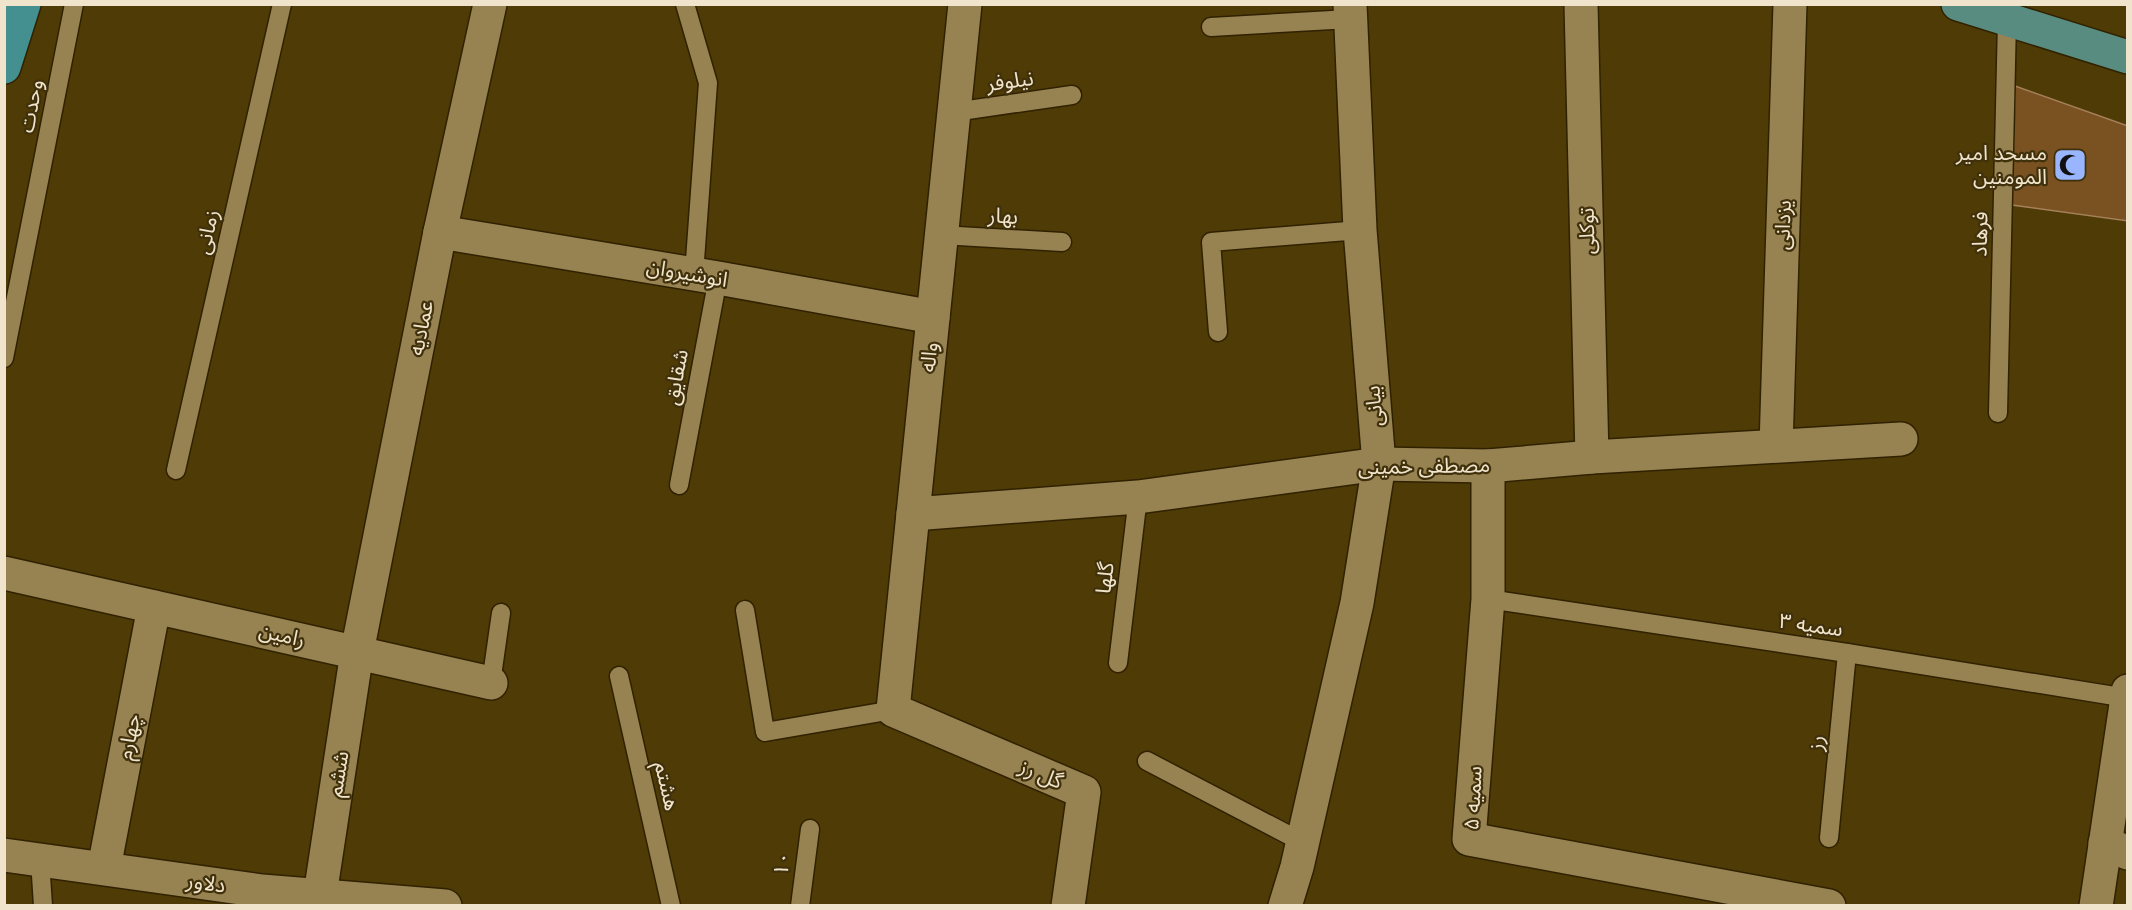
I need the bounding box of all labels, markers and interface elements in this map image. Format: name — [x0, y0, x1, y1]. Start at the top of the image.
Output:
street label: نیلوفر — [984, 64, 1035, 96]
street label: وحدت — [12, 77, 48, 135]
place label: مسحد امیر المومنین — [1955, 139, 2047, 189]
mosque icon: مسحد امیر المومنین — [2052, 147, 2088, 183]
street label: یزدانی — [1768, 199, 1796, 250]
street label: بهار — [986, 201, 1019, 229]
street label: زمانی — [188, 207, 224, 257]
street label: توکلی — [1573, 207, 1599, 255]
street label: فرهاد — [1966, 211, 1992, 257]
street label: انوشیروان — [645, 252, 730, 292]
street label: عمادیه — [402, 298, 438, 357]
street label: واله — [914, 341, 943, 373]
street label: شقایق — [657, 347, 694, 407]
street label: بیانی — [1358, 385, 1388, 427]
street label: مصطفی خمینی — [1358, 451, 1490, 479]
street label: گلها — [1089, 560, 1119, 595]
street label: سمیه ۳ — [1778, 607, 1845, 641]
street label: رامین — [257, 616, 308, 652]
street label: چهارم — [111, 712, 149, 763]
street label: رز — [1801, 734, 1829, 753]
street label: ششم — [321, 749, 356, 799]
street label: گل رز — [1015, 752, 1067, 794]
street label: هشتم — [647, 759, 686, 814]
street label: سمیه ۵ — [1457, 765, 1487, 831]
street label: ۱۰ — [766, 850, 796, 878]
street label: دلاور — [184, 866, 227, 898]

